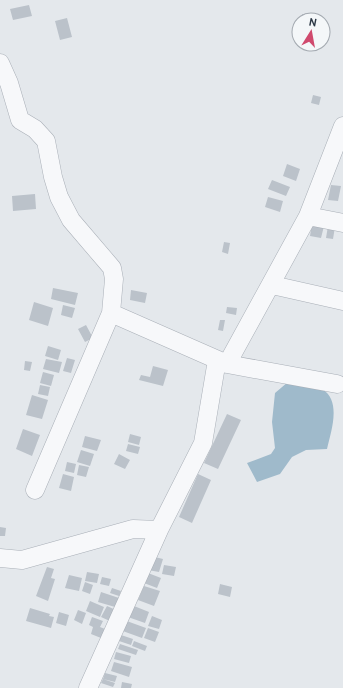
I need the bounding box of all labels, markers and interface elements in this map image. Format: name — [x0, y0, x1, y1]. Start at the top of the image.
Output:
north arrow — [291, 12, 331, 52]
text: N — [308, 16, 318, 31]

